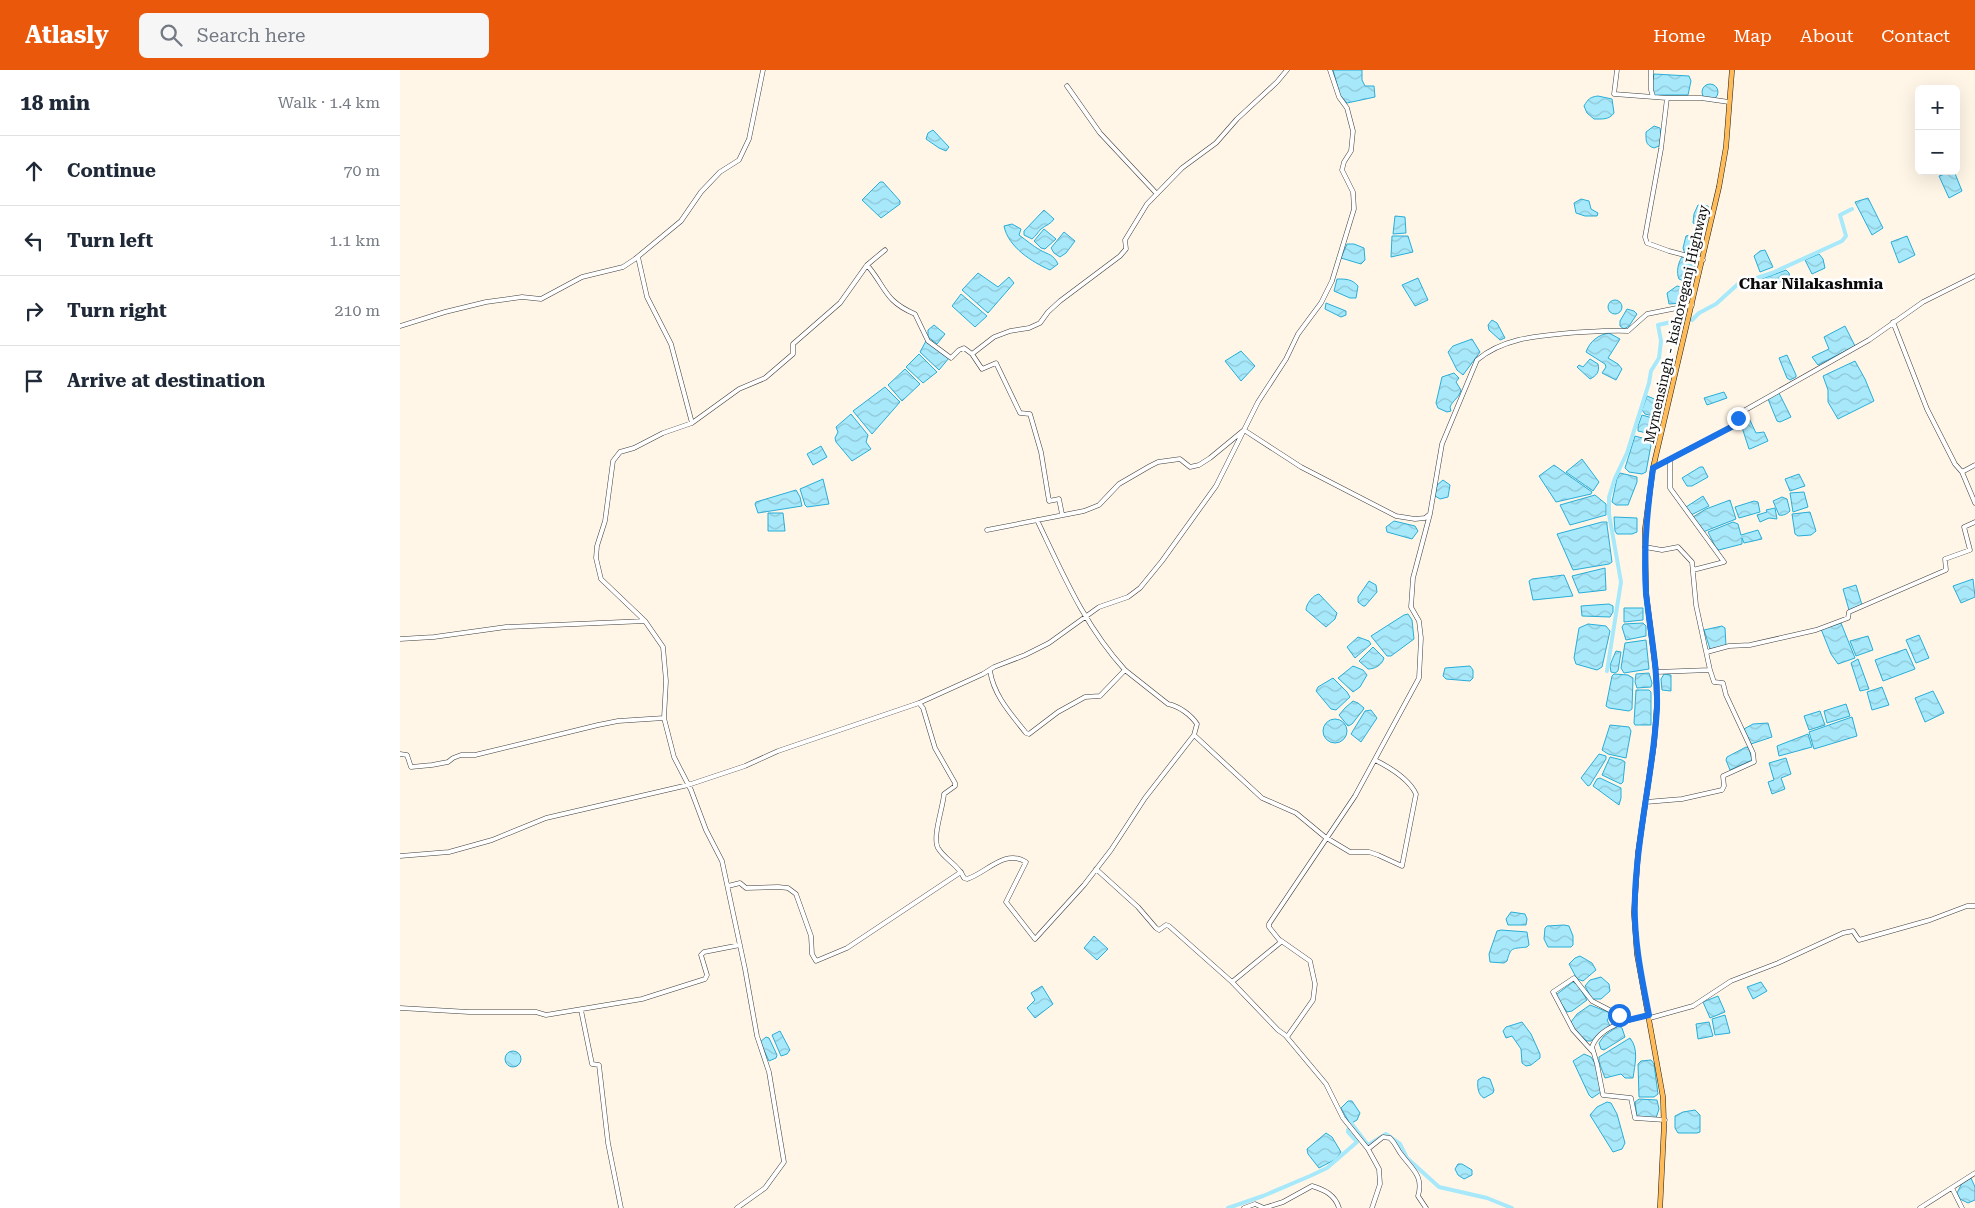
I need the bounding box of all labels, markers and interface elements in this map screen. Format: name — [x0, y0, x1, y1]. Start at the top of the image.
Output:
search box — [139, 13, 489, 58]
text: Atlasly — [25, 21, 109, 49]
icon: search — [157, 21, 185, 49]
text: Search here — [197, 24, 306, 47]
text: Home — [1653, 25, 1705, 46]
text: Map — [1733, 25, 1772, 46]
text: About — [1800, 25, 1853, 46]
text: Contact — [1881, 25, 1950, 46]
map controls — [1915, 85, 1960, 175]
button: + — [1915, 85, 1960, 130]
text: 18 min — [20, 91, 90, 115]
text: Walk · 1.4 km — [278, 93, 380, 112]
button: − — [1915, 130, 1960, 175]
icon: ahead — [20, 157, 48, 185]
text: Continue — [67, 159, 156, 182]
text: 70 m — [343, 161, 380, 180]
street label: Mymensingh - kishoreganj Highway — [1641, 202, 1711, 445]
icon: left — [20, 227, 48, 255]
text: Turn left — [67, 229, 153, 252]
text: 1.1 km — [329, 231, 380, 250]
district label: Char Nilakashmia — [1739, 274, 1884, 293]
icon: right — [20, 297, 48, 325]
text: Turn right — [67, 299, 167, 322]
text: 210 m — [334, 301, 380, 320]
icon: arrive — [20, 367, 48, 395]
text: Arrive at destination — [67, 369, 265, 392]
route end — [1727, 407, 1750, 430]
route start — [1608, 1004, 1631, 1027]

